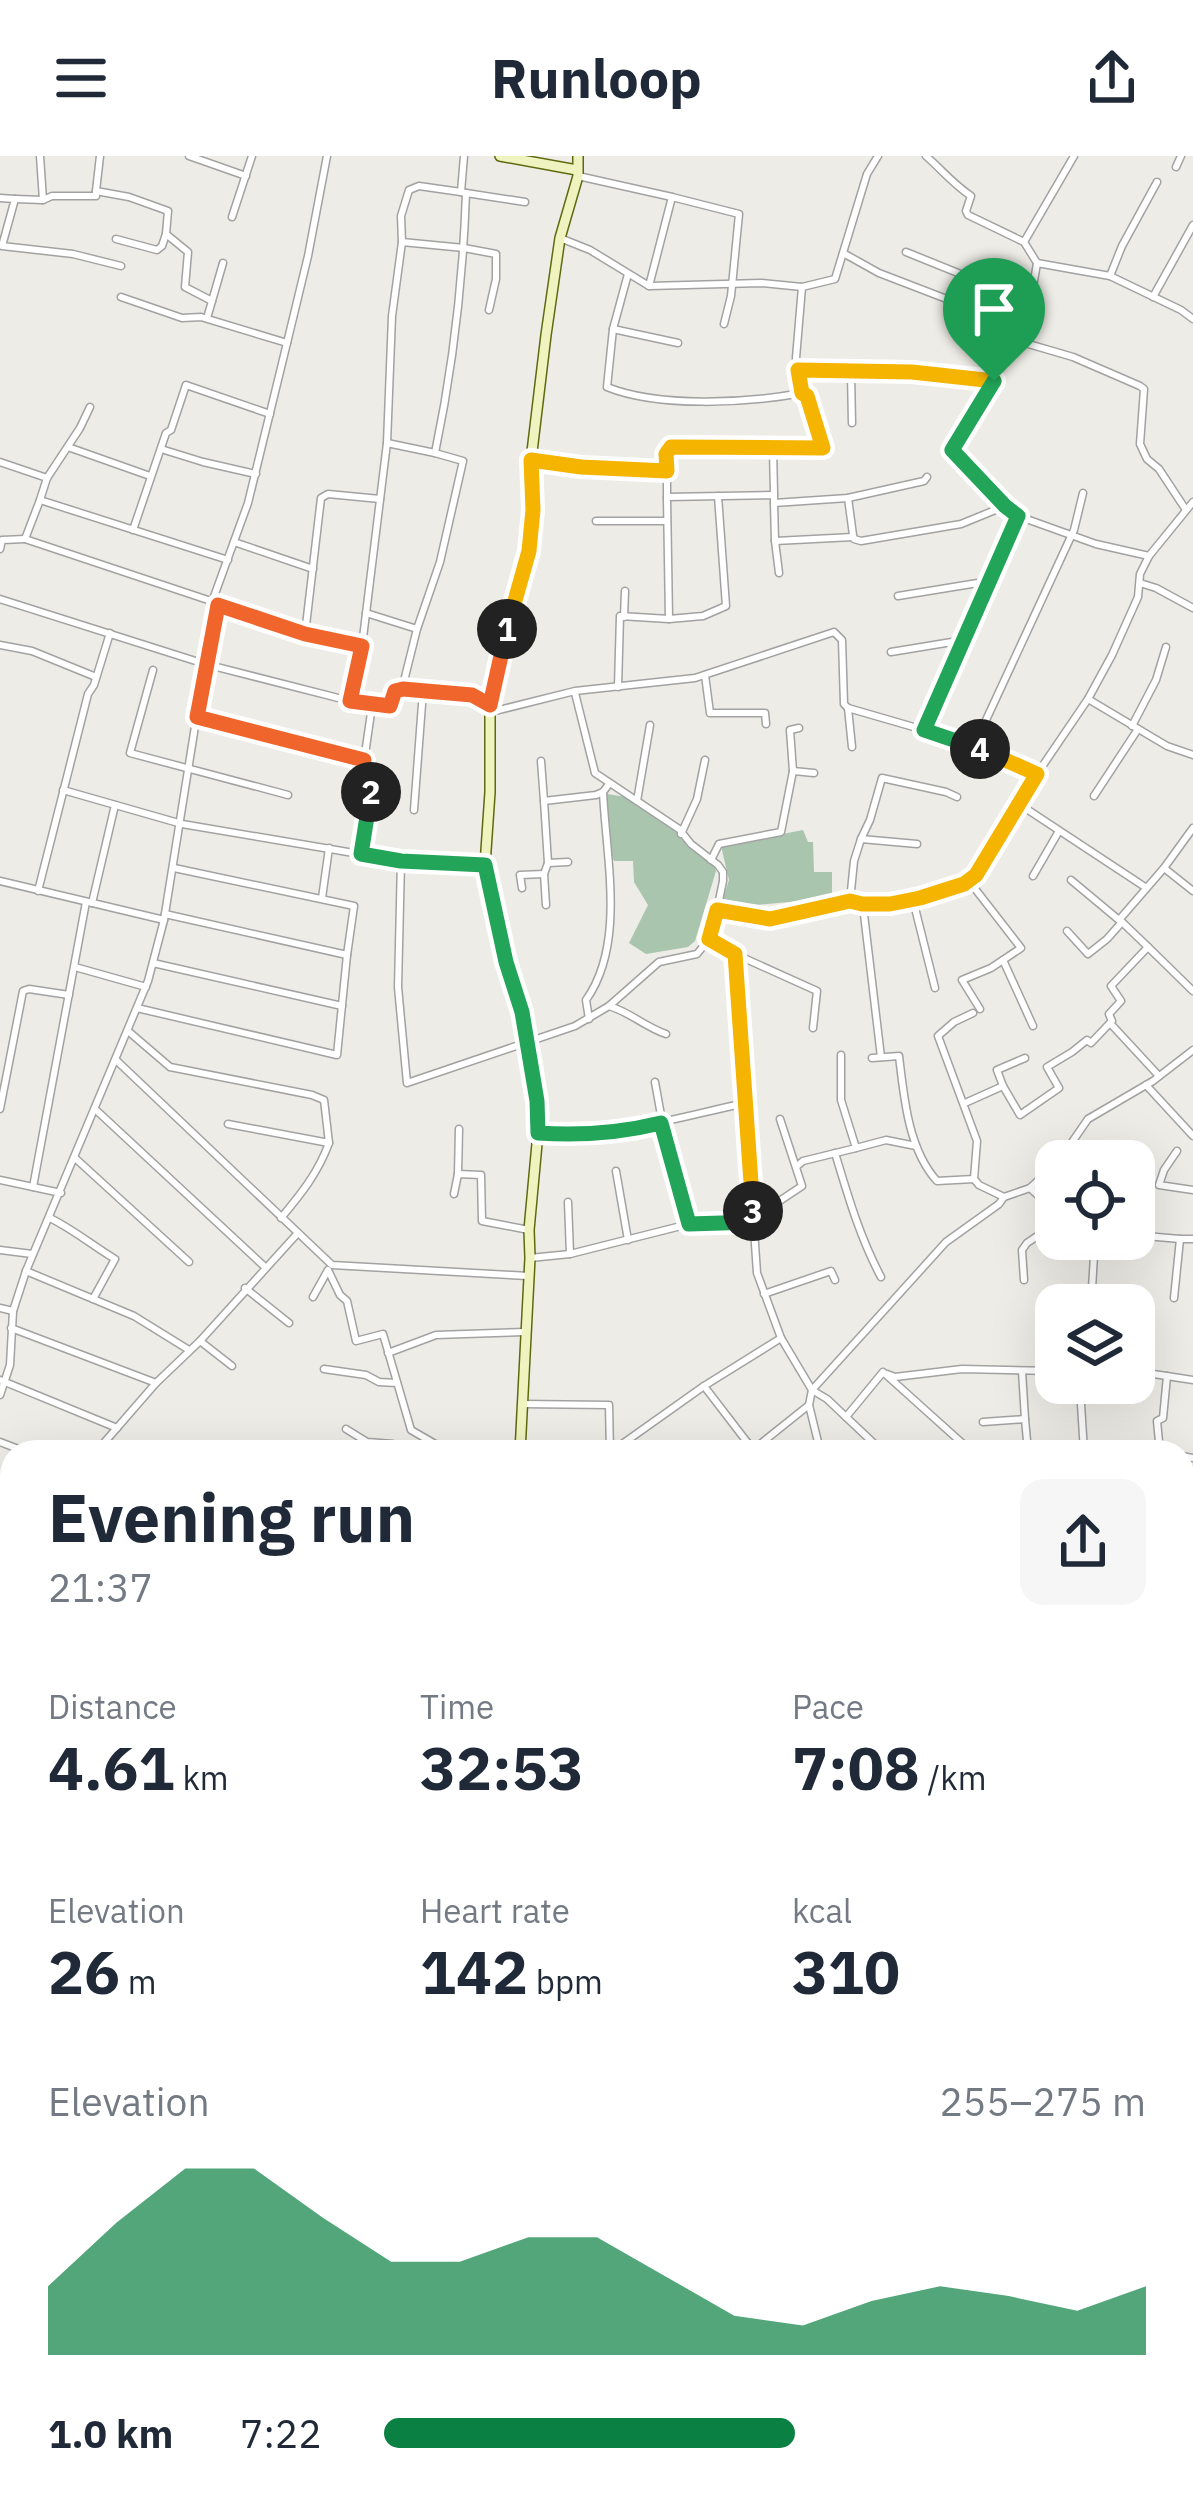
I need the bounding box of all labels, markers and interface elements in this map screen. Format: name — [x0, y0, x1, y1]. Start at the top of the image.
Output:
text: Runloop — [491, 43, 702, 113]
icon: menu — [48, 45, 114, 111]
icon: share — [1079, 45, 1145, 111]
pin — [943, 258, 1045, 381]
icon: arrive — [961, 276, 1027, 342]
pin: 1 — [477, 599, 537, 659]
text: 1 — [497, 607, 517, 650]
pin: 4 — [950, 719, 1010, 779]
text: 4 — [970, 727, 990, 770]
pin: 2 — [341, 762, 401, 822]
text: 2 — [361, 770, 381, 813]
map controls — [1035, 1140, 1155, 1404]
button: locate — [1035, 1140, 1155, 1260]
pin: 3 — [723, 1181, 783, 1241]
text: 3 — [743, 1189, 763, 1232]
button: layers — [1035, 1284, 1155, 1404]
text: Evening run — [48, 1474, 415, 1560]
button: share — [1020, 1479, 1146, 1605]
text: 21:37 — [48, 1562, 153, 1613]
text: Distance — [48, 1685, 177, 1728]
text: Time — [420, 1685, 494, 1728]
text: Pace — [792, 1685, 864, 1728]
text: 4.61 — [48, 1728, 175, 1807]
text: 32:53 — [420, 1728, 584, 1807]
text: 7:08 — [792, 1728, 920, 1807]
text: km — [175, 1756, 229, 1799]
text: /km — [920, 1756, 986, 1799]
text: Elevation — [48, 1889, 185, 1932]
text: Heart rate — [420, 1889, 570, 1932]
text: kcal — [792, 1889, 852, 1932]
text: 26 — [48, 1932, 120, 2011]
text: 142 — [420, 1932, 528, 2011]
text: 310 — [792, 1932, 900, 2011]
text: m — [120, 1960, 157, 2003]
text: bpm — [528, 1960, 603, 2003]
text: Elevation — [48, 2076, 210, 2127]
text: 255–275 m — [939, 2076, 1146, 2127]
text: 1.0 km — [48, 2408, 173, 2459]
text: 7:22 — [240, 2408, 322, 2459]

